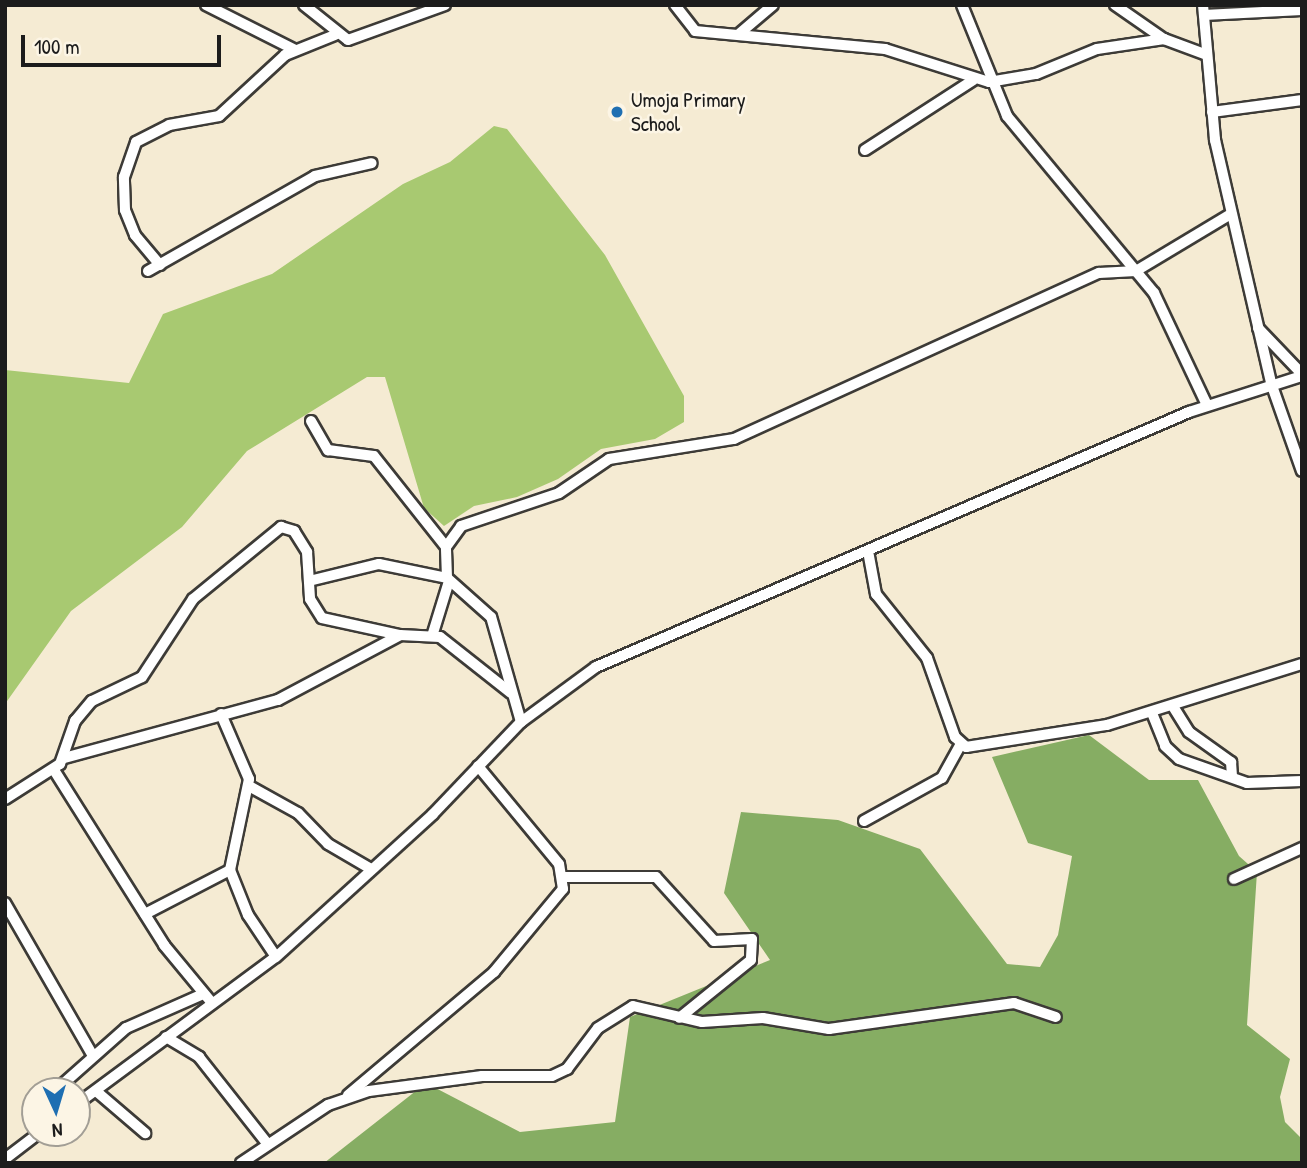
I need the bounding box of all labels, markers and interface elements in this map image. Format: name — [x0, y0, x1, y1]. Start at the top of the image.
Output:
scale bar — [24, 21, 224, 65]
text: 100 m — [34, 32, 80, 61]
place label: Umoja Primary School — [631, 87, 746, 137]
marker: Umoja Primary School — [609, 104, 625, 120]
north arrow — [21, 1077, 91, 1147]
text: N — [51, 1118, 63, 1144]

